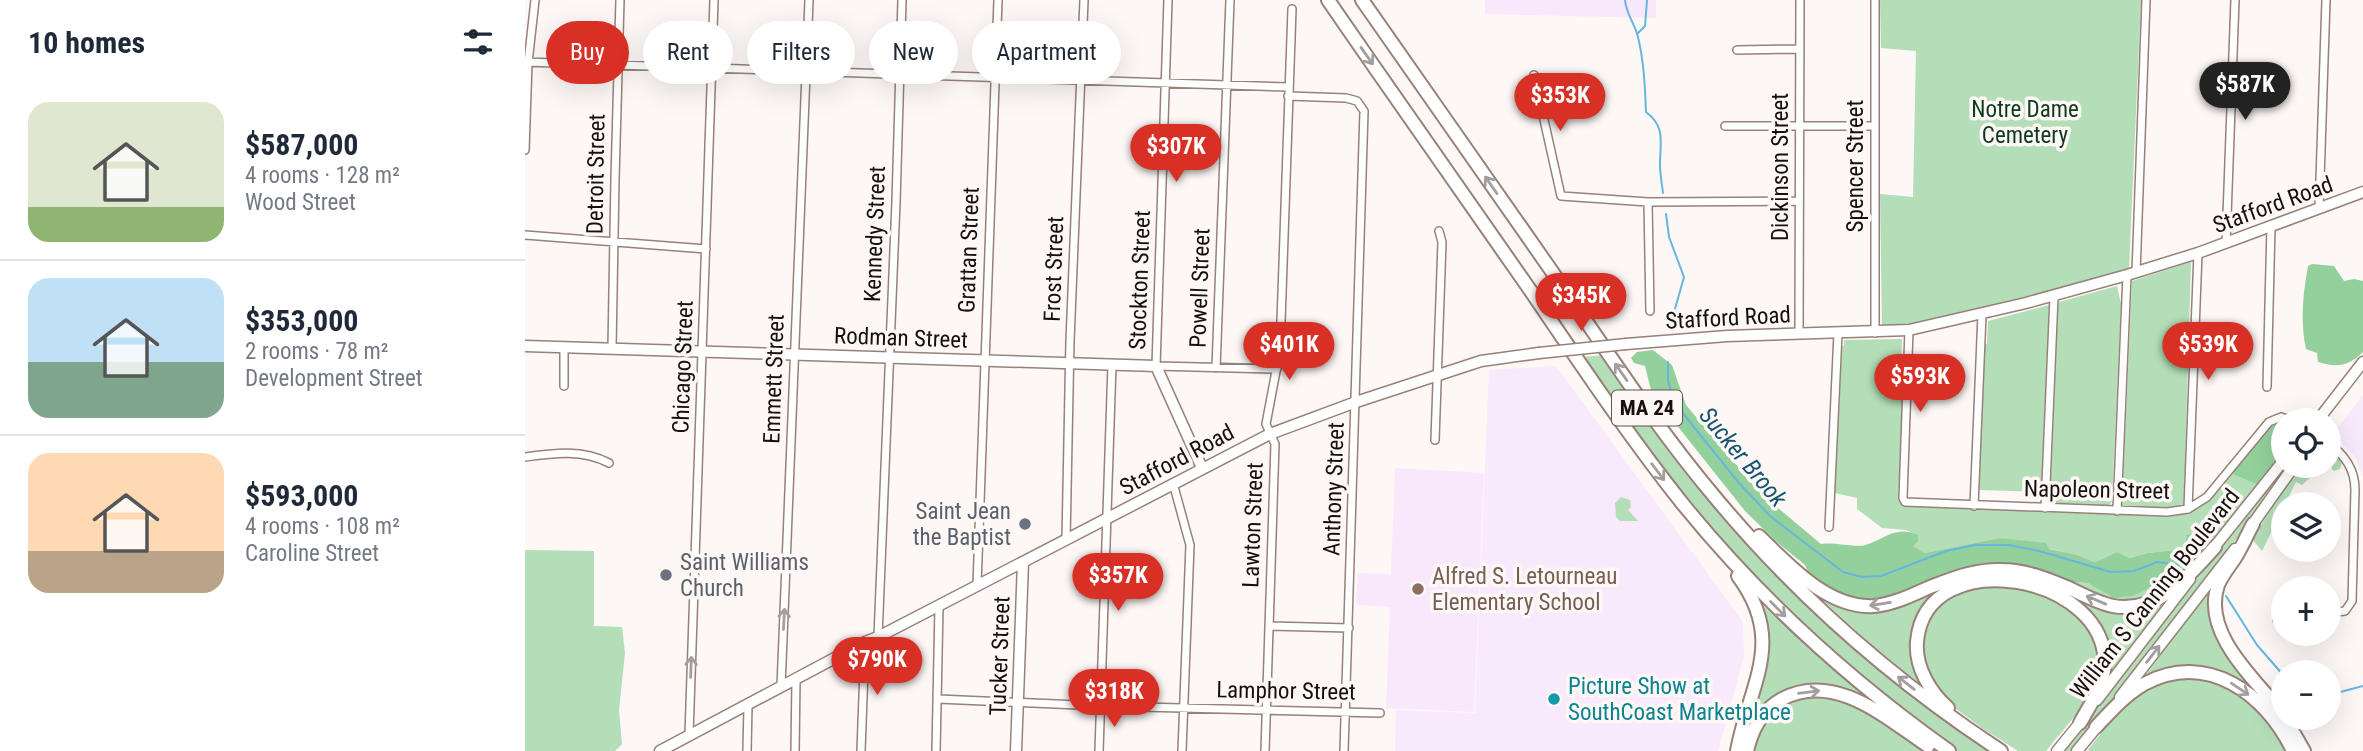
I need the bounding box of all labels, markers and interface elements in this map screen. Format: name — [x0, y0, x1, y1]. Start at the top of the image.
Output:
chip: Buy — [546, 21, 629, 84]
chip: Rent — [643, 21, 733, 84]
chip: Filters — [747, 21, 855, 84]
chip: New — [869, 21, 958, 84]
chip: Apartment — [972, 21, 1121, 84]
icon: filters — [459, 23, 497, 61]
text: 10 homes — [28, 25, 145, 60]
one-way arrow — [1360, 46, 1374, 65]
pin: $587K — [2196, 62, 2294, 122]
text: $587K — [2215, 71, 2275, 98]
pin: $353K — [1511, 74, 1609, 133]
text: $353K — [1530, 82, 1590, 109]
street label: Dickinson Street — [1767, 93, 1794, 241]
park label: Notre Dame Cemetery — [1971, 96, 2079, 149]
street label: Spencer Street — [1842, 100, 1869, 232]
street label: Detroit Street — [581, 114, 611, 234]
pin: $307K — [1127, 124, 1225, 184]
text: $587,000 — [245, 127, 358, 162]
icon: home — [84, 130, 168, 214]
text: $307K — [1146, 133, 1206, 160]
text: 4 rooms · 128 m² — [245, 162, 400, 189]
street label: Kennedy Street — [859, 165, 891, 303]
street label: Stafford Road — [2209, 171, 2337, 239]
one-way arrow — [1484, 176, 1498, 195]
street label: Grattan Street — [953, 187, 985, 313]
text: Wood Street — [245, 189, 356, 216]
street label: Stockton Street — [1124, 210, 1156, 350]
street label: Frost Street — [1039, 216, 1069, 322]
street label: Powell Street — [1184, 228, 1216, 348]
pin: $345K — [1532, 274, 1630, 333]
text: $345K — [1551, 282, 1611, 309]
street label: Chicago Street — [667, 300, 699, 434]
street label: Stafford Road — [1665, 301, 1791, 335]
text: $353,000 — [245, 303, 358, 338]
icon: home — [84, 306, 168, 390]
street label: Emmett Street — [758, 314, 790, 444]
street label: Rodman Street — [834, 322, 968, 354]
pin: $401K — [1240, 322, 1338, 382]
pin: $539K — [2159, 322, 2257, 382]
text: $401K — [1259, 331, 1319, 358]
text: $539K — [2178, 331, 2238, 358]
text: 2 rooms · 78 m² — [245, 338, 388, 365]
pin: $593K — [1871, 354, 1969, 414]
one-way arrow — [1614, 363, 1628, 382]
text: $593K — [1890, 363, 1950, 390]
text: Development Street — [245, 365, 423, 392]
road number: MA 24 — [1612, 390, 1682, 426]
water label: Sucker Brook — [1693, 402, 1793, 513]
map controls — [2271, 408, 2341, 730]
button: locate — [2271, 408, 2341, 478]
street label: Stafford Road — [1115, 419, 1239, 501]
street label: Anthony Street — [1318, 422, 1350, 556]
street label: Lawton Street — [1237, 462, 1269, 588]
one-way arrow — [1651, 462, 1666, 481]
street label: Napoleon Street — [2024, 475, 2170, 505]
text: $593,000 — [245, 478, 358, 513]
icon: home — [84, 481, 168, 565]
street label: William S Canning Boulevard — [2065, 484, 2245, 704]
button: layers — [2271, 492, 2341, 562]
place label: Saint Jean the Baptist — [913, 498, 1011, 551]
text: 4 rooms · 108 m² — [245, 513, 400, 540]
marker: Saint Jean the Baptist — [1017, 516, 1033, 532]
text: Caroline Street — [245, 540, 379, 567]
place label: Saint Williams Church — [680, 549, 809, 602]
pin: $357K — [1069, 554, 1167, 613]
text: $357K — [1088, 562, 1148, 589]
place label: Alfred S. Letourneau Elementary School — [1432, 563, 1617, 616]
marker: Saint Williams Church — [658, 567, 674, 583]
button: + — [2271, 576, 2341, 646]
marker: Alfred S. Letourneau Elementary School — [1410, 581, 1426, 597]
one-way arrow — [2086, 593, 2107, 606]
street label: Tucker Street — [984, 596, 1016, 716]
one-way arrow — [1869, 598, 1892, 611]
one-way arrow — [1770, 600, 1787, 617]
one-way arrow — [778, 608, 791, 631]
pin: $790K — [828, 638, 926, 697]
text: $790K — [847, 646, 907, 673]
one-way arrow — [2146, 646, 2161, 664]
one-way arrow — [685, 656, 698, 679]
button: − — [2271, 660, 2341, 730]
pin: $318K — [1065, 670, 1163, 729]
place label: Picture Show at SouthCoast Marketplace — [1568, 673, 1791, 726]
street label: Lamphor Street — [1216, 676, 1356, 706]
one-way arrow — [1897, 676, 1916, 691]
text: $318K — [1084, 678, 1144, 705]
one-way arrow — [2230, 682, 2249, 696]
one-way arrow — [1797, 685, 1820, 698]
marker: Picture Show at SouthCoast Marketplace — [1546, 691, 1562, 707]

